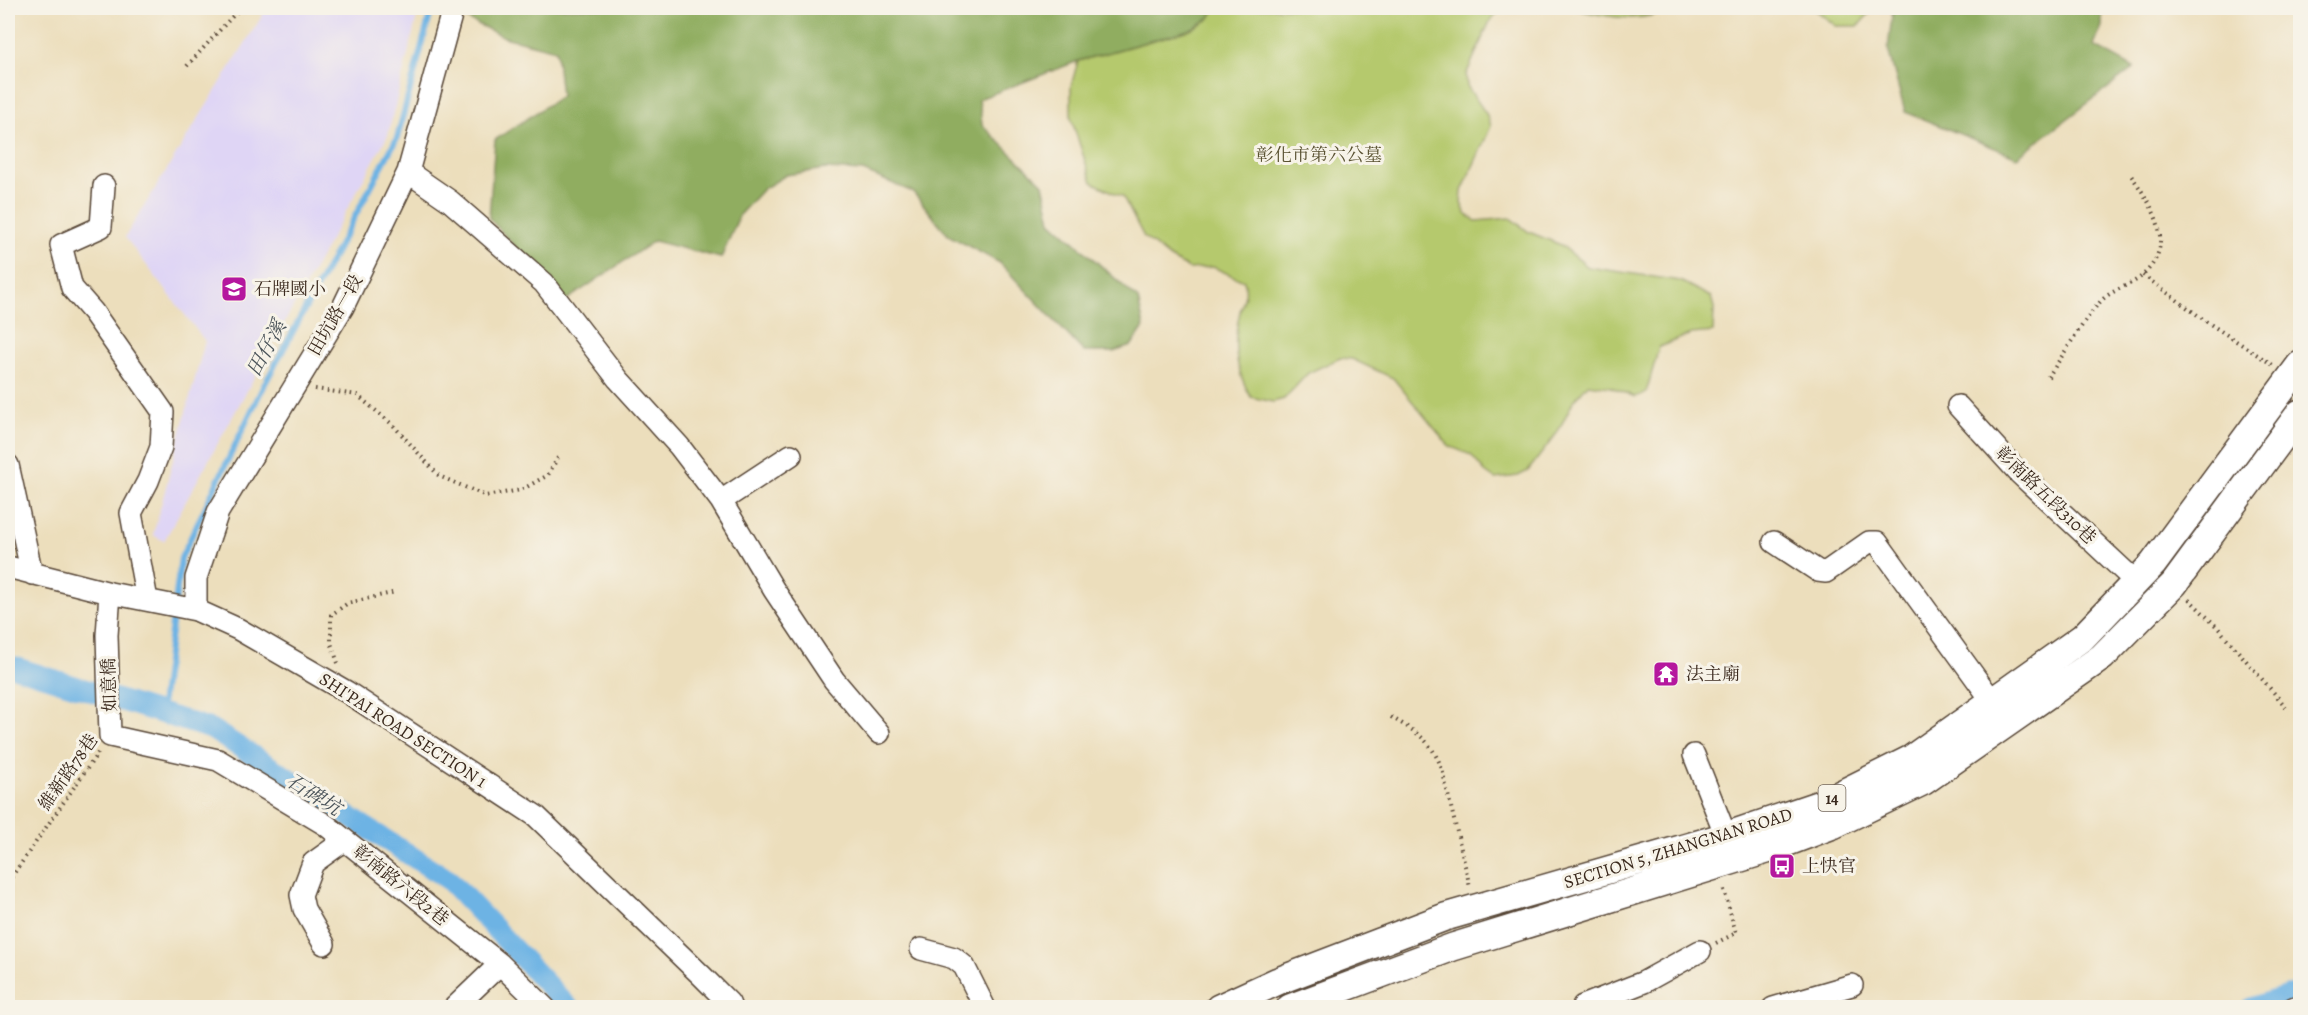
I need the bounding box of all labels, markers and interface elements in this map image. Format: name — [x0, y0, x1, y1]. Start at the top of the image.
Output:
park label: 彰化市第六公墓 — [1256, 143, 1382, 167]
street label: 田坑路一段 — [302, 270, 368, 360]
school or university icon: 石牌國小 — [219, 274, 249, 304]
place label: 石牌國小 — [254, 277, 326, 301]
water label: 田仔溪 — [240, 314, 293, 381]
street label: 彰南路五段310巷 — [1990, 441, 2102, 549]
street label: 如意橋 — [96, 658, 122, 712]
temple icon: 法主廟 — [1651, 659, 1681, 689]
place label: 法主廟 — [1686, 662, 1740, 686]
street label: SHI'PAI ROAD SECTION 1 — [315, 667, 491, 793]
street label: 維新路78巷 — [33, 729, 103, 815]
water label: 石碑坑 — [281, 767, 349, 823]
road number: 14 — [1818, 785, 1846, 811]
street label: SECTION 5, ZHANGNAN ROAD — [1561, 802, 1795, 894]
street label: 彰南路六段2巷 — [348, 839, 454, 931]
bus stop icon: 上快官 — [1767, 851, 1797, 881]
place label: 上快官 — [1802, 854, 1856, 878]

